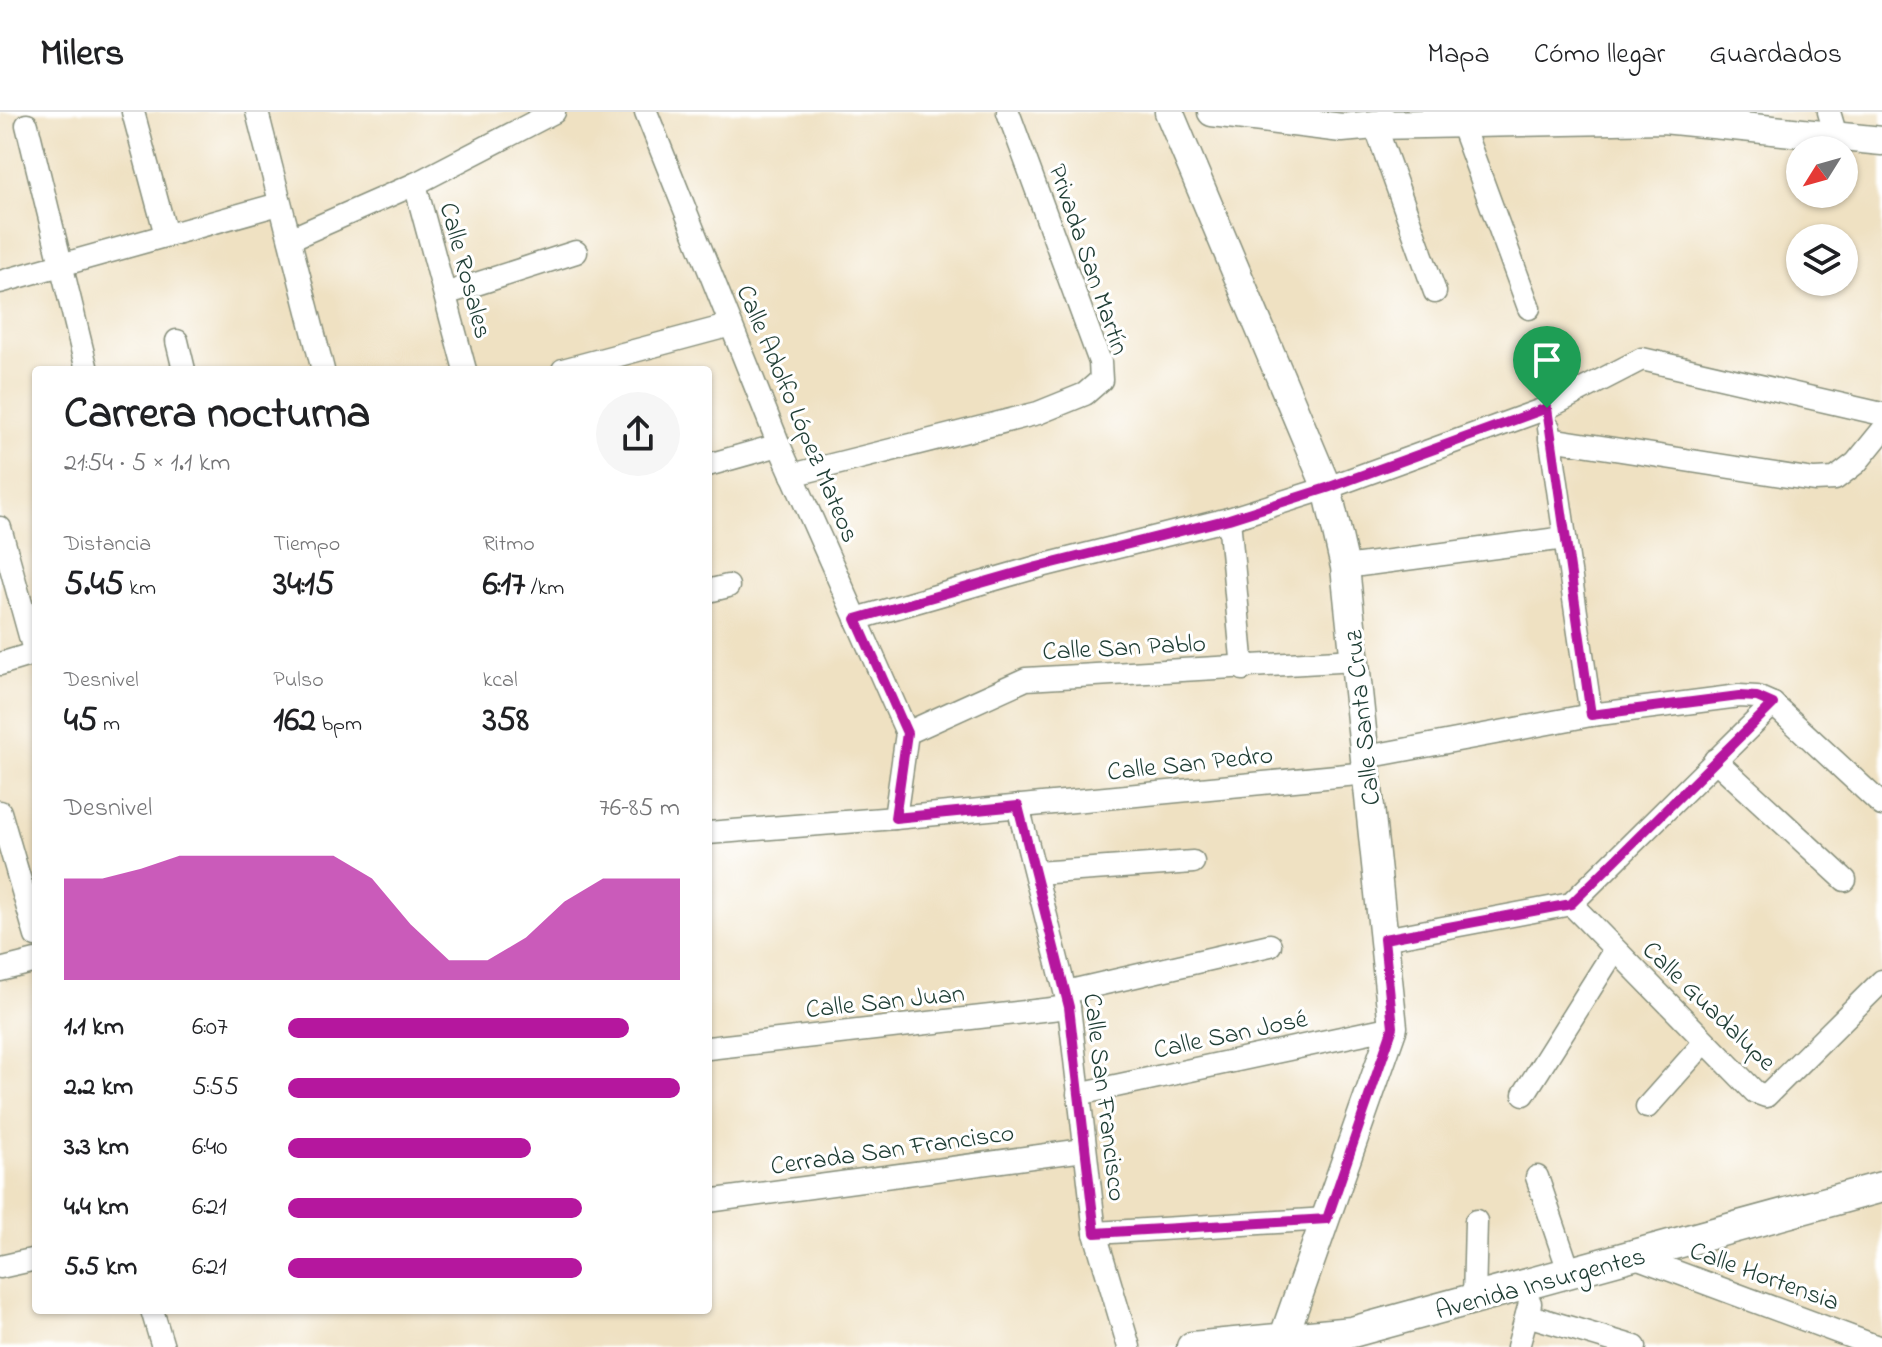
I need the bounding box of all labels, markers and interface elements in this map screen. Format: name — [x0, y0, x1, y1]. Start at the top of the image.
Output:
text: Milers — [40, 27, 124, 83]
text: Mapa — [1427, 35, 1490, 76]
text: Cómo llegar — [1534, 35, 1665, 76]
text: Guardados — [1709, 35, 1842, 76]
north arrow — [1786, 136, 1858, 208]
map controls — [1786, 136, 1858, 296]
street label: Privada San Martín — [1037, 159, 1138, 361]
street label: Calle Rosales — [428, 198, 501, 343]
button: layers — [1786, 224, 1858, 296]
street label: Calle Adolfo López Mateos — [725, 279, 868, 549]
pin — [1513, 326, 1581, 408]
icon: arrive — [1525, 338, 1569, 382]
text: Carrera nocturna — [64, 383, 370, 447]
button: share — [596, 392, 680, 476]
text: 21:54 · 5 × 1.1 km — [64, 445, 230, 483]
text: Distancia — [64, 529, 151, 561]
text: Tiempo — [273, 529, 340, 561]
text: Ritmo — [483, 529, 535, 561]
text: 5.45 — [64, 561, 124, 611]
text: 34:15 — [273, 561, 335, 611]
text: 6:17 — [483, 561, 525, 611]
text: km — [124, 573, 156, 605]
text: /km — [525, 573, 564, 605]
street label: Calle San Pablo — [1041, 626, 1207, 672]
street label: Calle Santa Cruz — [1336, 628, 1392, 807]
text: Desnivel — [64, 665, 139, 697]
text: Pulso — [273, 665, 324, 697]
text: kcal — [483, 665, 518, 697]
text: 45 — [64, 697, 97, 747]
text: 162 — [273, 697, 316, 747]
text: 358 — [483, 697, 529, 747]
text: m — [97, 709, 120, 741]
text: bpm — [316, 709, 362, 741]
street label: Calle San Pedro — [1105, 737, 1275, 793]
text: Desnivel — [64, 790, 152, 828]
text: 76–85 m — [599, 790, 680, 828]
street label: Calle Guadalupe — [1632, 933, 1784, 1081]
street label: Calle San Juan — [804, 976, 967, 1030]
street label: Calle San Francisco — [1071, 991, 1135, 1204]
street label: Calle San José — [1150, 1001, 1311, 1071]
text: 1.1 km — [64, 1009, 124, 1047]
text: 6:07 — [192, 1009, 228, 1047]
text: 2.2 km — [64, 1069, 133, 1107]
text: 5:55 — [192, 1069, 239, 1107]
street label: Cerrada San Francisco — [768, 1115, 1017, 1187]
text: 3.3 km — [64, 1129, 129, 1167]
text: 6:40 — [192, 1129, 228, 1167]
text: 4.4 km — [64, 1189, 129, 1227]
text: 6:21 — [192, 1189, 227, 1227]
street label: Calle Hortensia — [1684, 1233, 1844, 1323]
street label: Avenida Insurgentes — [1432, 1239, 1650, 1331]
text: 5.5 km — [64, 1249, 137, 1287]
text: 6:21 — [192, 1249, 227, 1287]

